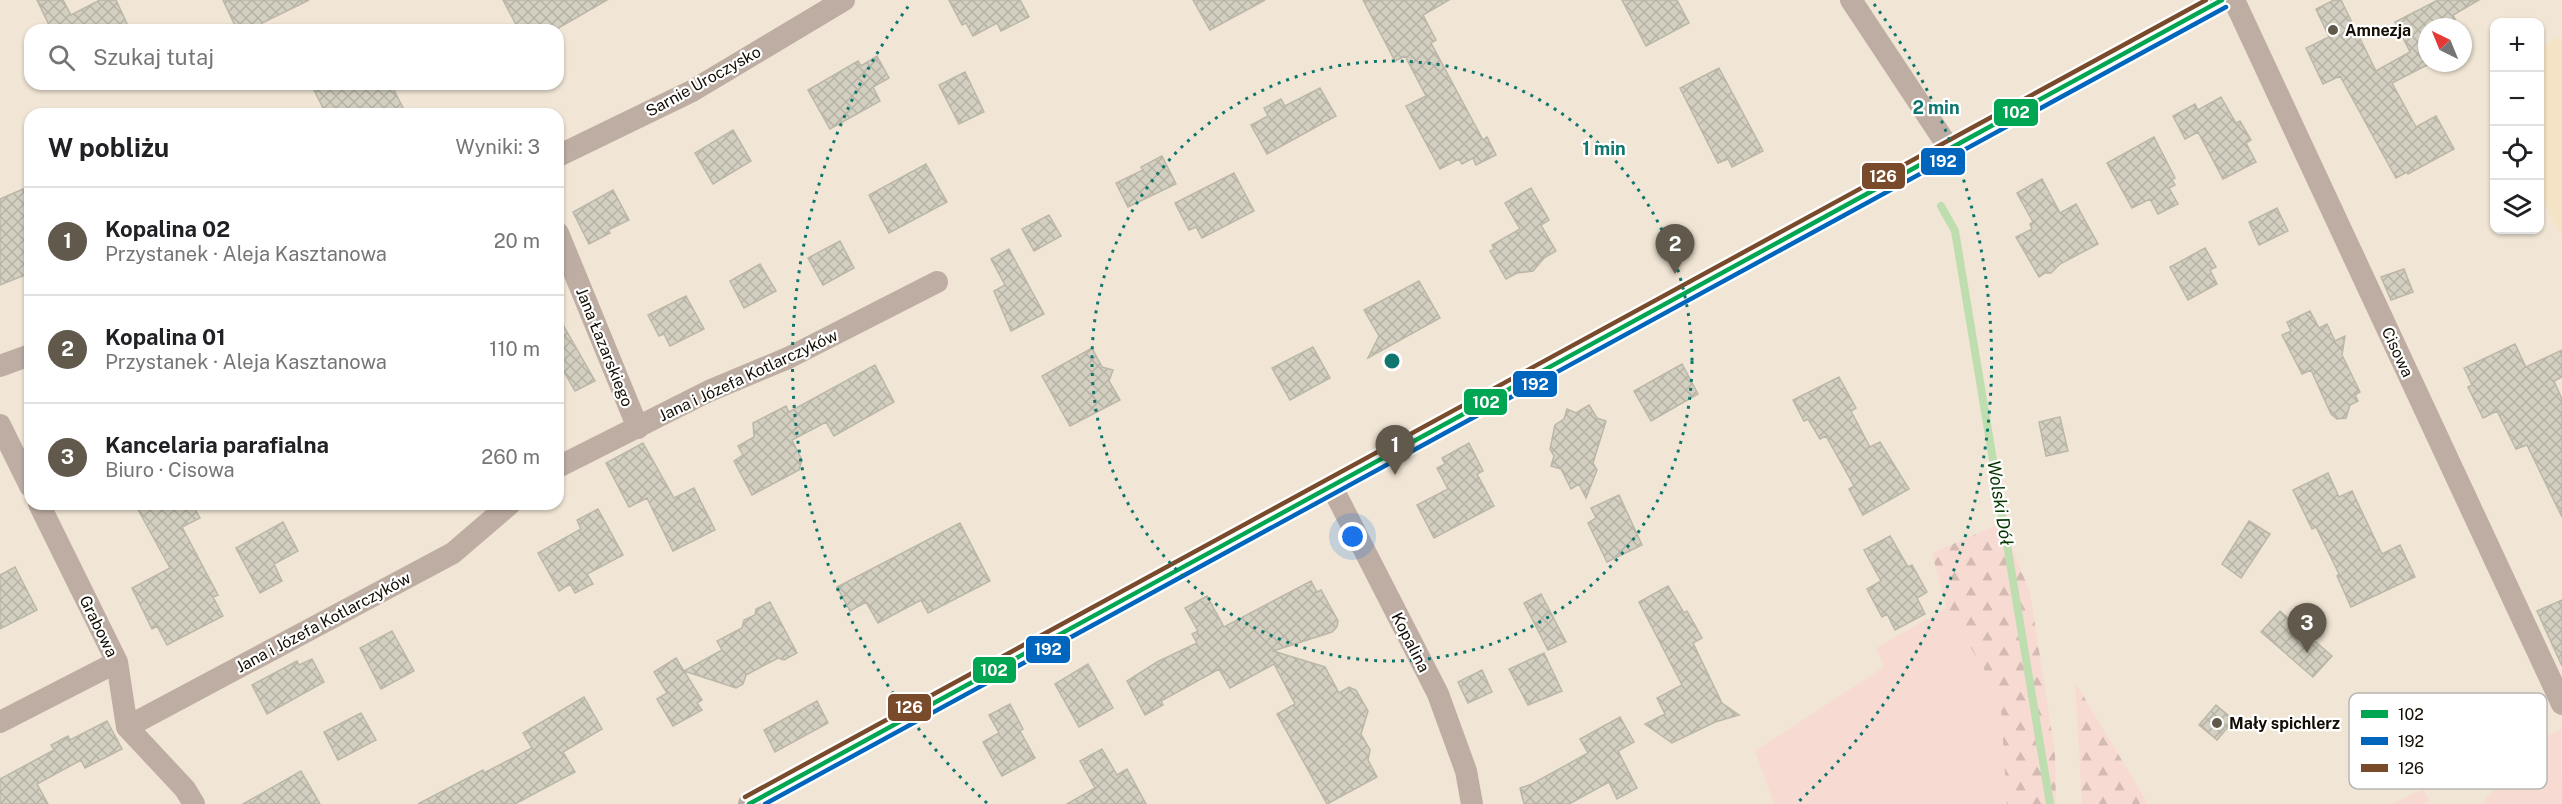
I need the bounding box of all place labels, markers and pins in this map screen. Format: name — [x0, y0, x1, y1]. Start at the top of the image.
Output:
place label: Amnezja — [2345, 21, 2411, 40]
marker: Amnezja — [2326, 23, 2340, 37]
pin: 2 — [1656, 224, 1694, 274]
centre of rings — [1382, 351, 1402, 371]
pin: 1 — [1376, 426, 1414, 475]
pin: 3 — [2288, 604, 2326, 653]
place label: Mały spichlerz — [2229, 714, 2340, 733]
marker: Mały spichlerz — [2210, 716, 2224, 730]

